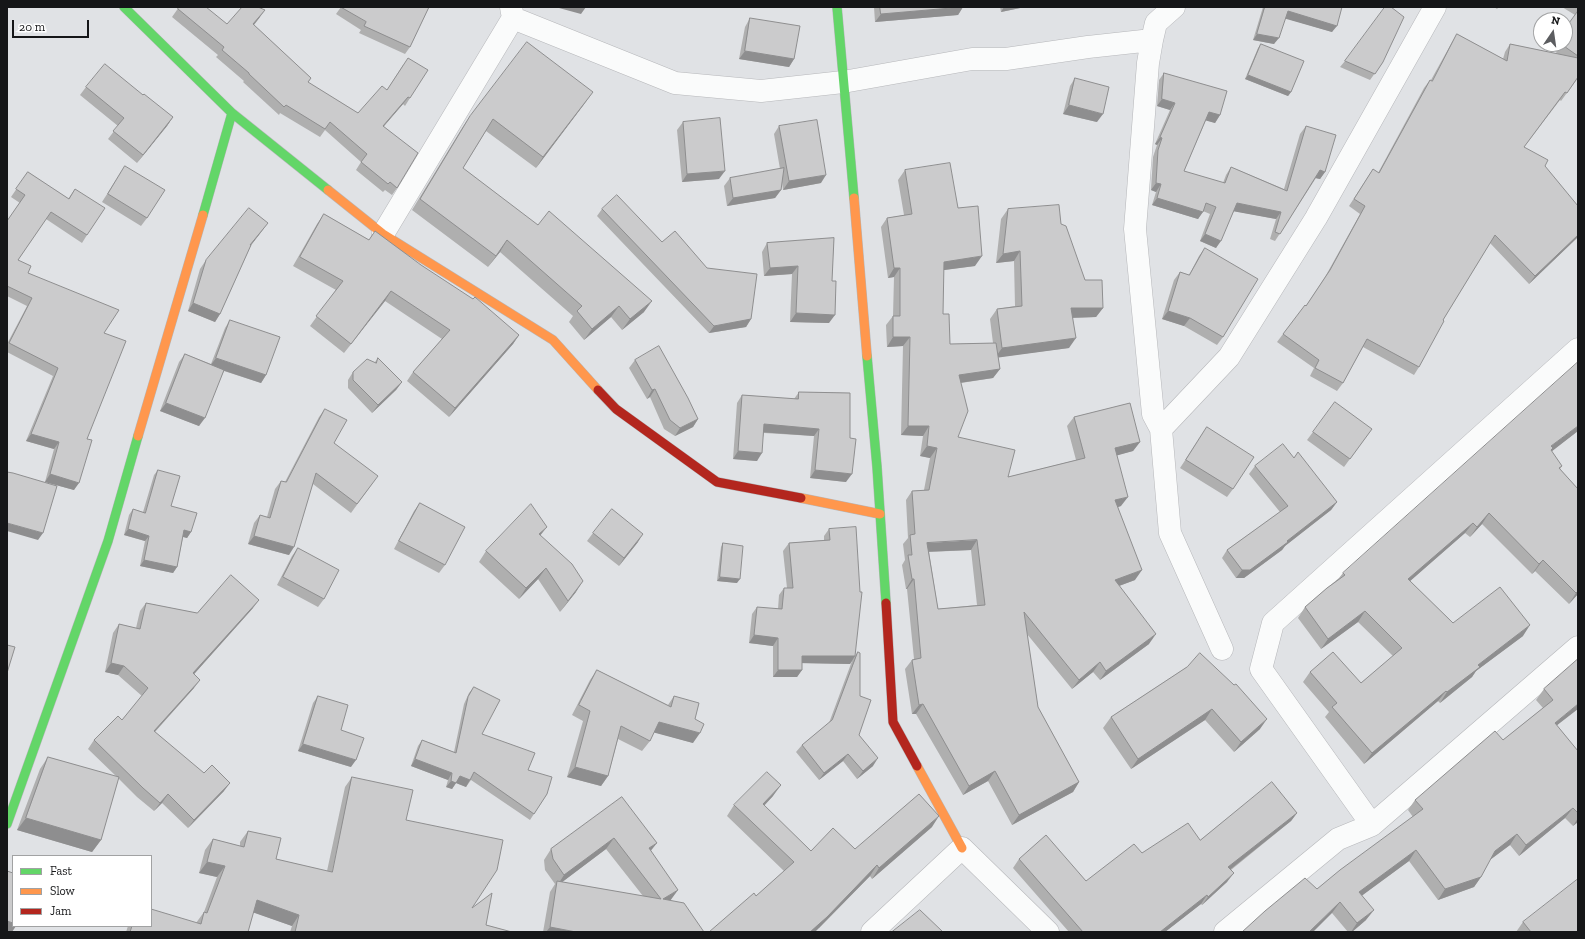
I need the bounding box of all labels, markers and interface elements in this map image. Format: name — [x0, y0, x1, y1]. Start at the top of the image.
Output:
scale bar — [14, 12, 91, 38]
north arrow — [1533, 12, 1573, 52]
text: N — [1550, 14, 1561, 28]
text: 20 m — [19, 20, 45, 34]
legend — [12, 855, 152, 927]
text: Fast — [50, 864, 72, 878]
text: Slow — [50, 884, 75, 898]
text: Jam — [50, 904, 71, 918]

